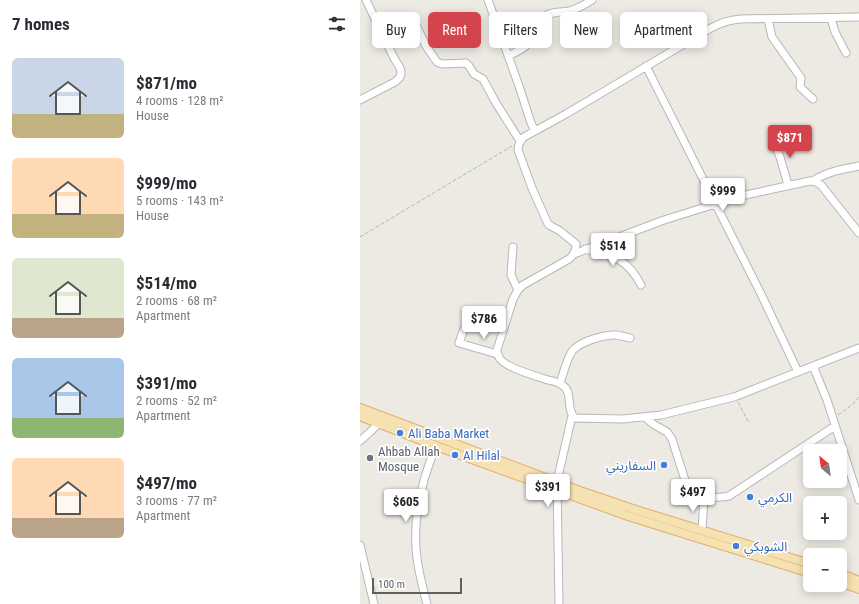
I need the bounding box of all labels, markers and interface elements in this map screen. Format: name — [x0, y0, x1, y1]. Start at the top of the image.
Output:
chip: Buy — [372, 12, 420, 48]
chip: Rent — [428, 12, 481, 48]
chip: Filters — [489, 12, 552, 48]
chip: New — [560, 12, 612, 48]
chip: Apartment — [620, 12, 707, 48]
icon: filters — [326, 13, 348, 35]
text: 7 homes — [12, 14, 70, 34]
text: $871/mo — [136, 73, 197, 93]
icon: home — [44, 74, 92, 122]
text: 4 rooms · 128 m² — [136, 93, 223, 108]
text: House — [136, 108, 169, 123]
pin: $871 — [766, 125, 814, 159]
text: $871 — [777, 130, 803, 145]
text: $999/mo — [136, 173, 197, 193]
icon: home — [44, 174, 92, 222]
pin: $999 — [699, 178, 747, 212]
text: $999 — [710, 183, 736, 198]
text: 5 rooms · 143 m² — [136, 193, 223, 208]
text: House — [136, 208, 169, 223]
pin: $514 — [589, 233, 637, 267]
text: $514 — [600, 238, 626, 253]
text: $514/mo — [136, 273, 197, 293]
icon: home — [44, 274, 92, 322]
text: 2 rooms · 68 m² — [136, 293, 217, 308]
pin: $786 — [460, 306, 508, 340]
text: Apartment — [136, 308, 190, 323]
text: $786 — [471, 311, 497, 326]
text: $391/mo — [136, 373, 197, 393]
icon: home — [44, 374, 92, 422]
text: 2 rooms · 52 m² — [136, 393, 217, 408]
text: Apartment — [136, 408, 190, 423]
place label: Ali Baba Market — [408, 426, 489, 441]
marker: Ali Baba Market — [395, 428, 405, 438]
place label: Ahbab Allah Mosque — [378, 444, 440, 474]
north arrow — [803, 444, 847, 488]
map controls — [803, 444, 847, 592]
place label: Al Hilal — [463, 448, 500, 463]
marker: Al Hilal — [450, 450, 460, 460]
marker: Ahbab Allah Mosque — [365, 453, 375, 463]
place label: السفاريني — [606, 458, 656, 476]
marker: السفاريني — [659, 460, 669, 470]
text: $497/mo — [136, 473, 197, 493]
icon: home — [44, 474, 92, 522]
pin: $391 — [524, 474, 572, 508]
text: $391 — [535, 479, 561, 494]
pin: $497 — [669, 479, 717, 513]
text: $497 — [680, 484, 706, 499]
pin: $605 — [382, 489, 430, 523]
place label: الكرمي — [758, 490, 792, 508]
marker: الكرمي — [745, 492, 755, 502]
text: 3 rooms · 77 m² — [136, 493, 217, 508]
text: $605 — [393, 494, 419, 509]
button: + — [803, 496, 847, 540]
text: Apartment — [136, 508, 190, 523]
place label: الشوبكي — [744, 539, 787, 557]
marker: الشوبكي — [731, 541, 741, 551]
button: − — [803, 548, 847, 592]
scale bar — [372, 576, 462, 595]
text: 100 m — [378, 578, 405, 591]

